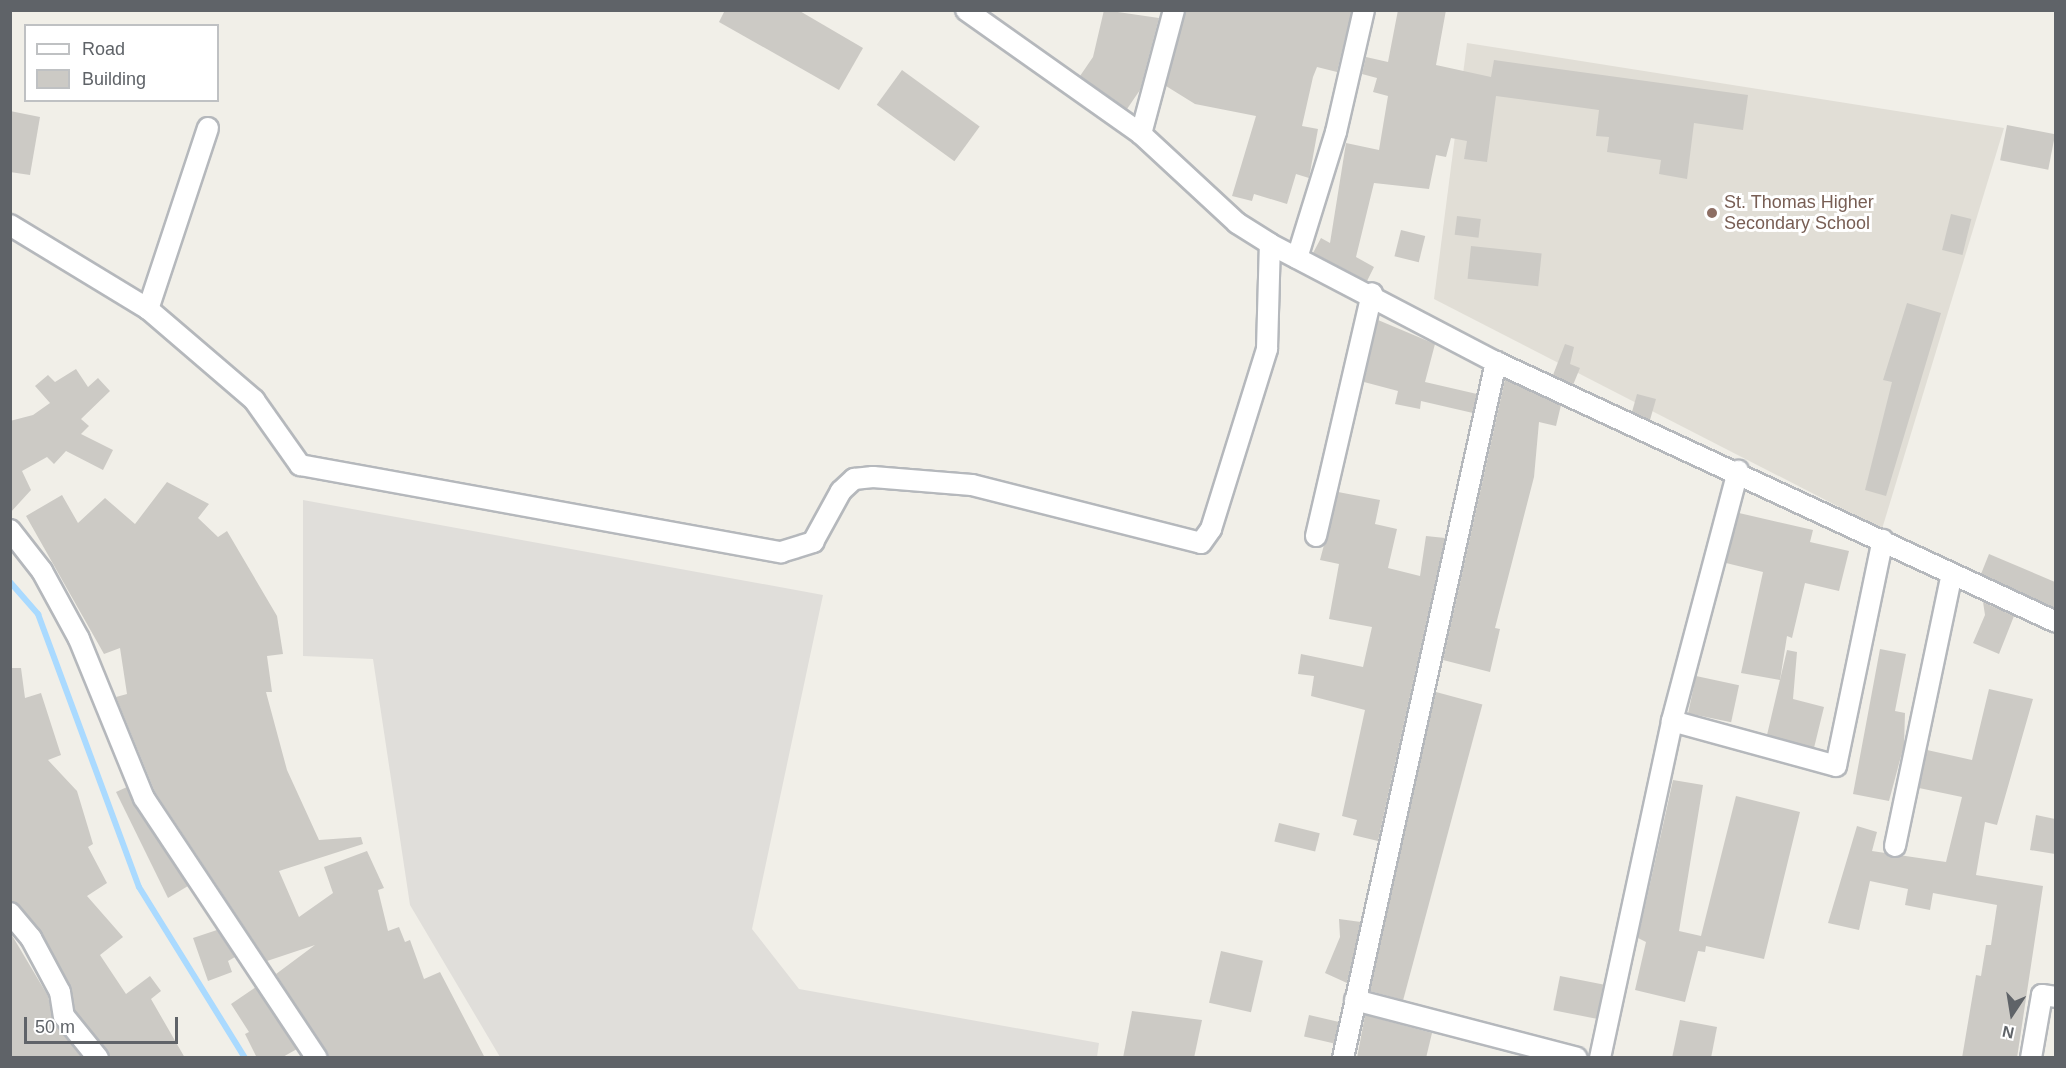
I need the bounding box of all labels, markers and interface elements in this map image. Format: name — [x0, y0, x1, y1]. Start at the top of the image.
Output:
legend — [24, 24, 219, 102]
text: Road — [82, 39, 125, 59]
text: Building — [82, 69, 146, 89]
place label: St. Thomas Higher Secondary School — [1724, 192, 1874, 234]
marker: St. Thomas Higher Secondary School — [1705, 206, 1719, 220]
north arrow — [1982, 984, 2042, 1044]
scale bar — [27, 1005, 182, 1043]
text: 50 m — [35, 1017, 75, 1037]
text: N — [2001, 1023, 2016, 1042]

